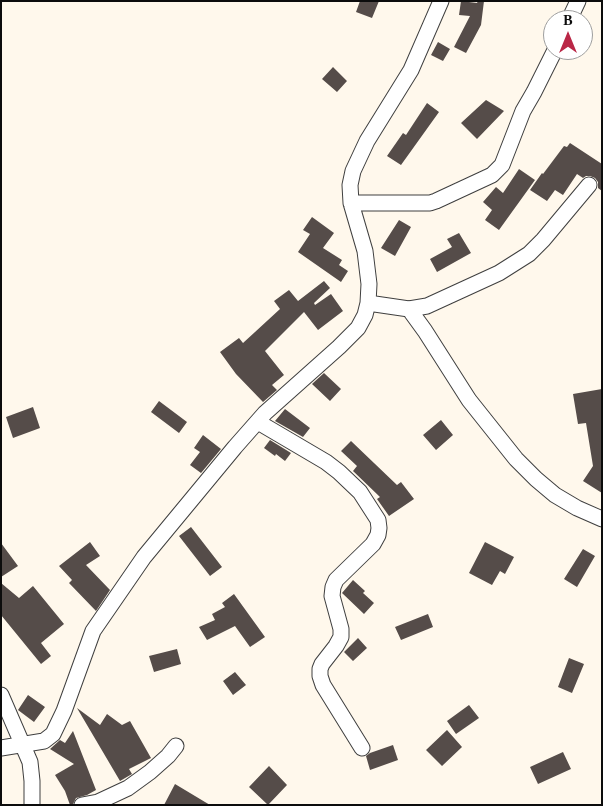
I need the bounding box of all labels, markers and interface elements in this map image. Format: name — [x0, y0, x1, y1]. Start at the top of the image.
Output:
north arrow — [543, 10, 593, 60]
text: B — [563, 13, 573, 28]

